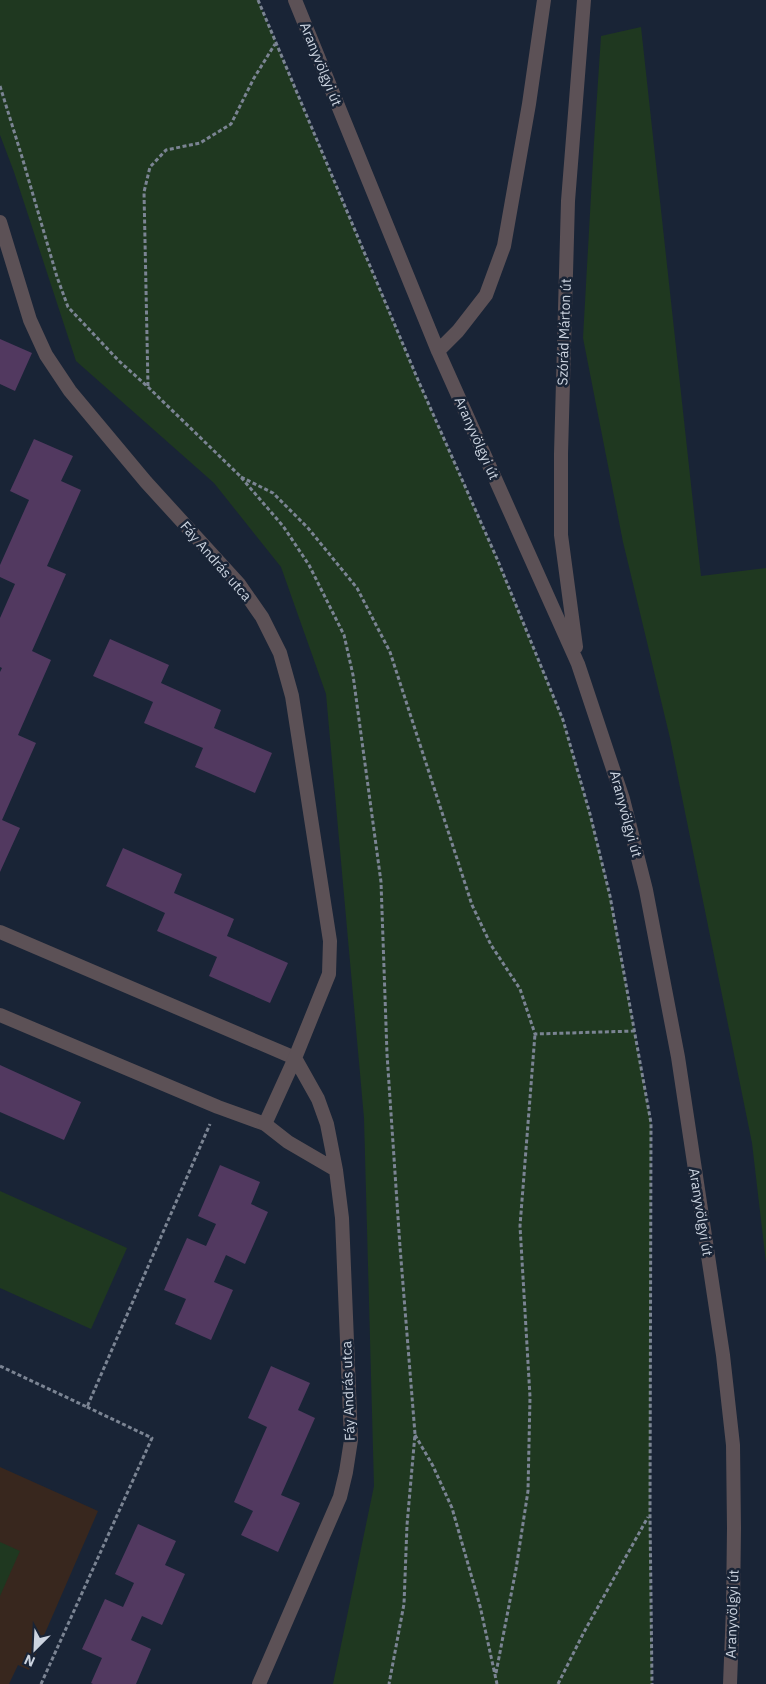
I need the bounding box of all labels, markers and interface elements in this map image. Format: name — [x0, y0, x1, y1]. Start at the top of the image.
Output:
street label: Aranyvölgyi út — [296, 19, 346, 109]
street label: Szórád Márton út — [553, 278, 575, 386]
street label: Aranyvölgyi út — [451, 394, 503, 482]
street label: Fáy András utca — [176, 517, 256, 605]
street label: Aranyvölgyi út — [606, 769, 646, 859]
street label: Aranyvölgyi út — [685, 1167, 717, 1257]
street label: Fáy András utca — [337, 1340, 359, 1441]
street label: Aranyvölgyi út — [721, 1569, 743, 1659]
north arrow — [10, 1624, 60, 1674]
text: N — [21, 1651, 38, 1671]

